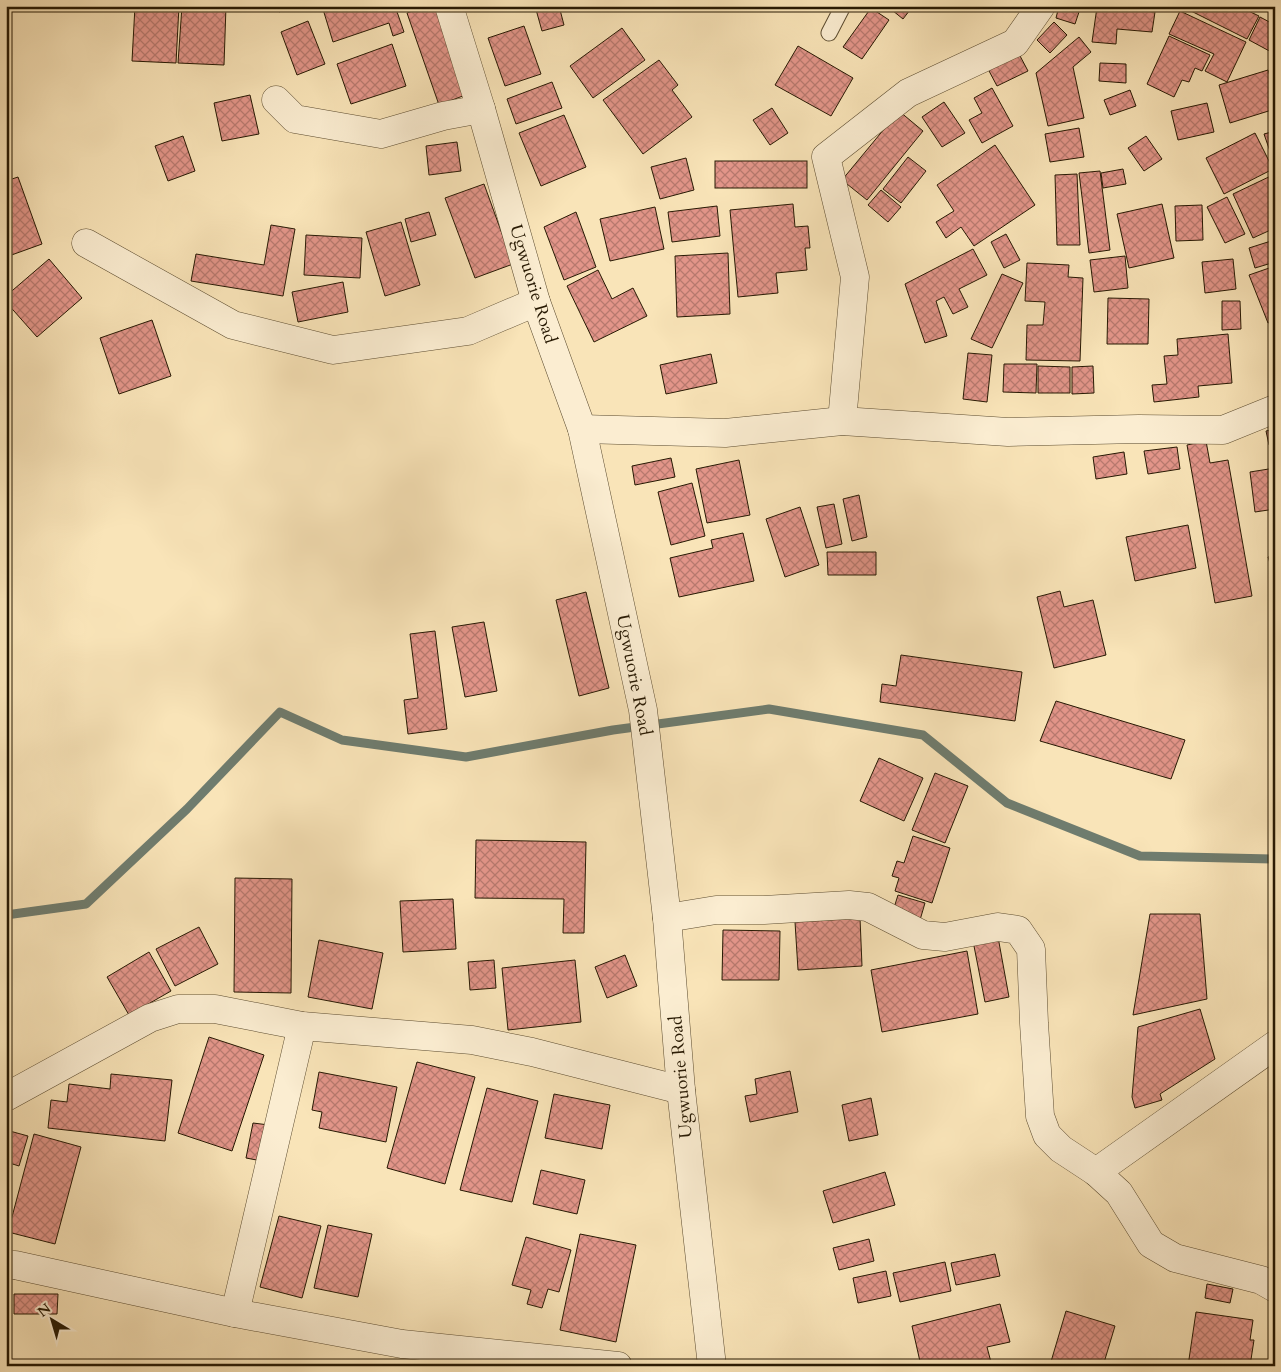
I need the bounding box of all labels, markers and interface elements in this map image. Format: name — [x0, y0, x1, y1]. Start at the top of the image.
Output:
street label: Ugwuorie Road — [503, 222, 563, 347]
street label: Ugwuorie Road — [610, 612, 658, 738]
street label: Ugwuorie Road — [663, 1014, 699, 1139]
north arrow — [28, 1294, 78, 1344]
text: N — [34, 1299, 55, 1321]

